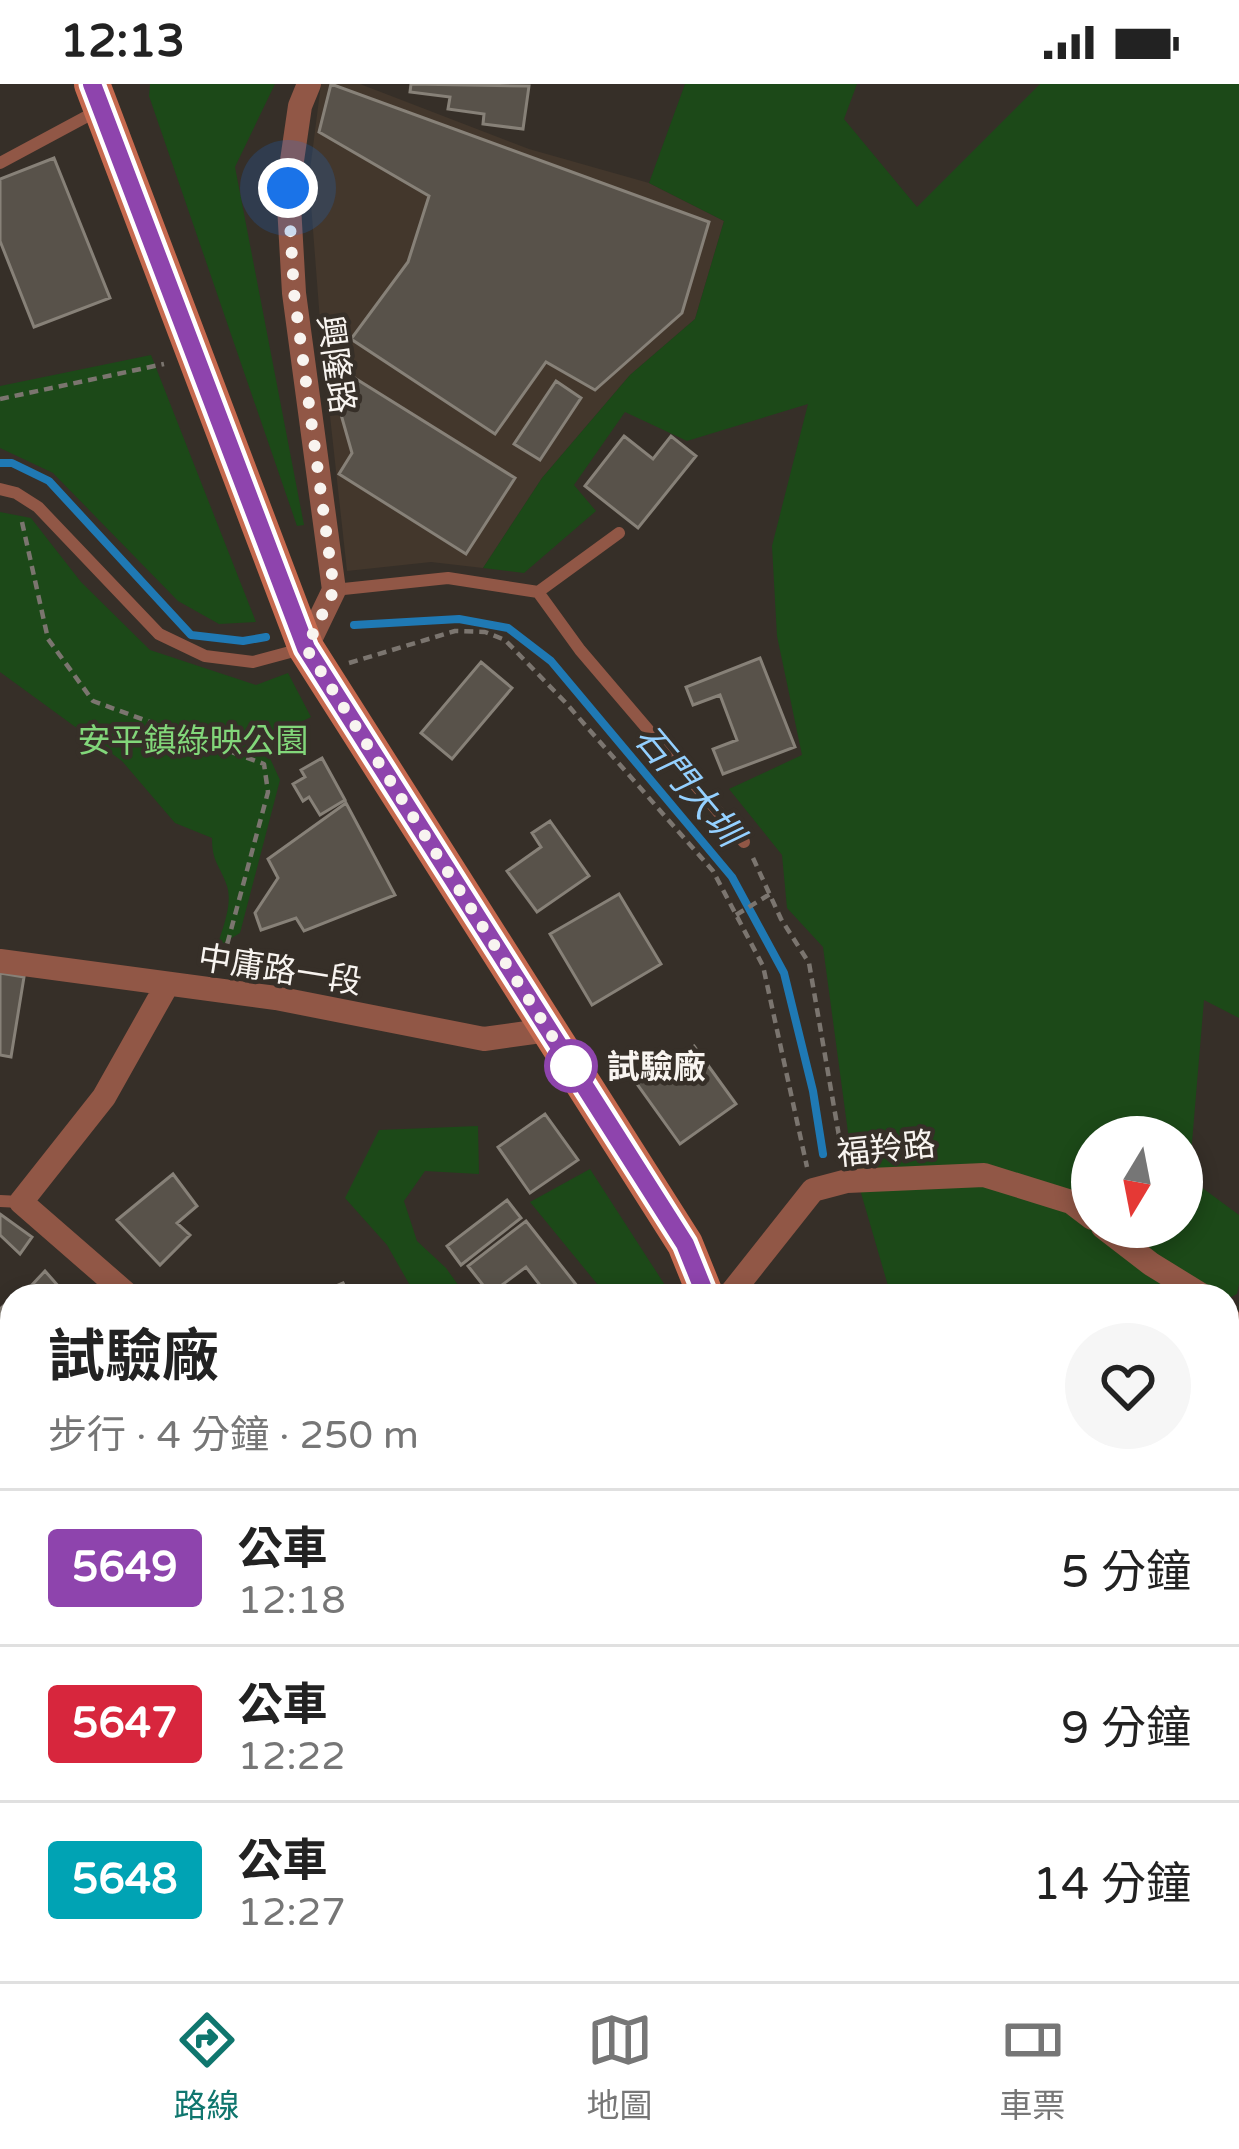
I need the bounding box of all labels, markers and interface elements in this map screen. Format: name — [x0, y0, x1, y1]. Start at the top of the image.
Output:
text: 12:13 — [60, 15, 185, 69]
your location — [258, 158, 318, 218]
street label: 興隆路 — [309, 312, 362, 416]
water label: 石門大圳 — [625, 717, 754, 859]
park label: 安平鎮綠映公園 — [78, 722, 309, 761]
street label: 中庸路一段 — [195, 938, 364, 1003]
marker: 試驗廠 — [546, 1041, 596, 1091]
place label: 試驗廠 — [607, 1048, 706, 1087]
north arrow — [1071, 1116, 1203, 1248]
map controls — [1071, 1116, 1203, 1248]
street label: 福羚路 — [835, 1125, 937, 1174]
button: heart — [1065, 1323, 1191, 1449]
text: 試驗廠 — [48, 1324, 219, 1392]
text: 步行 · 4 分鐘 · 250 m — [48, 1412, 419, 1459]
text: 公車 — [238, 1523, 328, 1577]
text: 5649 — [72, 1542, 178, 1593]
text: 5 分鐘 — [1061, 1546, 1191, 1600]
text: 12:18 — [238, 1577, 346, 1624]
text: 公車 — [238, 1679, 328, 1733]
text: 5647 — [72, 1698, 178, 1749]
text: 9 分鐘 — [1061, 1702, 1191, 1756]
text: 12:22 — [238, 1733, 346, 1780]
text: 公車 — [238, 1835, 328, 1889]
text: 5648 — [72, 1854, 178, 1905]
text: 14 分鐘 — [1033, 1858, 1191, 1912]
text: 12:27 — [238, 1889, 346, 1936]
tab: 路線 — [174, 2007, 240, 2127]
tab: 地圖 — [587, 2007, 653, 2127]
tab: 車票 — [1000, 2007, 1066, 2127]

